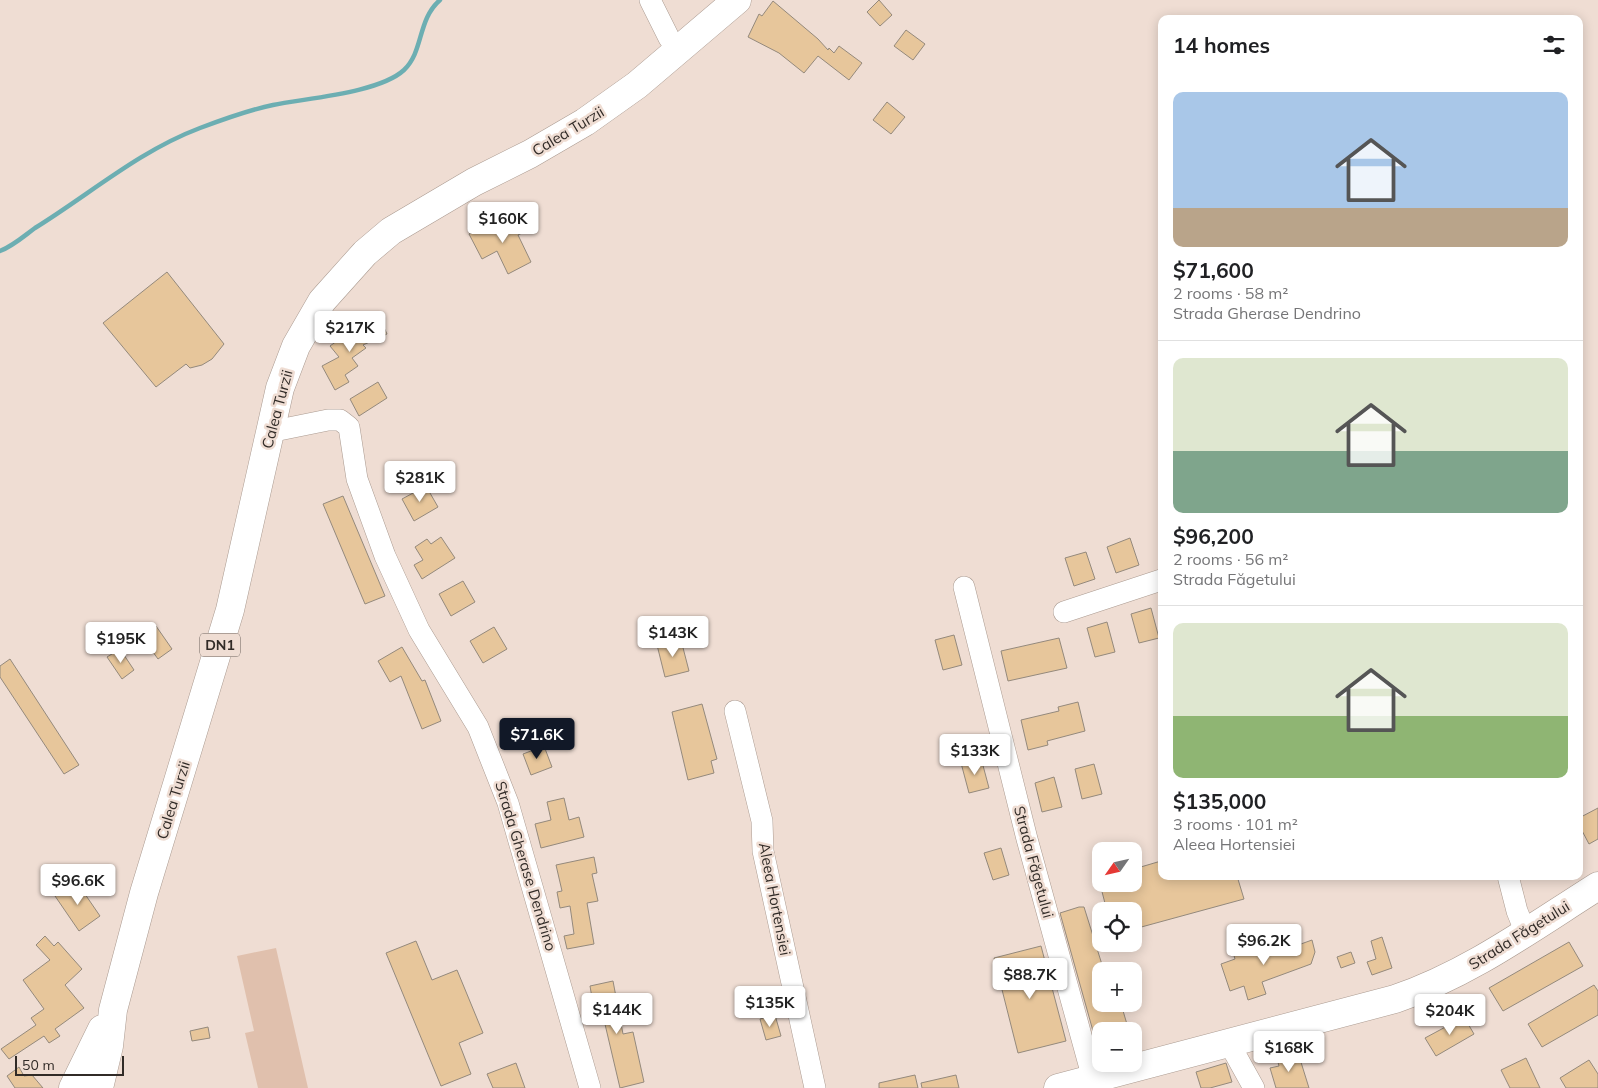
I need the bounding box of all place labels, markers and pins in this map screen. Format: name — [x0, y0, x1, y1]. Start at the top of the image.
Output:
pin: $160K — [468, 202, 538, 244]
pin: $217K — [315, 310, 385, 353]
pin: $281K — [385, 460, 455, 503]
pin: $143K — [638, 616, 708, 658]
pin: $195K — [86, 622, 156, 664]
pin: $71.6K — [496, 718, 578, 760]
pin: $133K — [940, 734, 1010, 776]
pin: $96.6K — [37, 864, 119, 906]
pin: $96.2K — [1223, 924, 1305, 966]
pin: $88.7K — [989, 958, 1071, 1000]
pin: $135K — [735, 986, 805, 1028]
pin: $144K — [582, 992, 652, 1035]
pin: $204K — [1415, 994, 1485, 1036]
pin: $168K — [1254, 1030, 1324, 1073]

